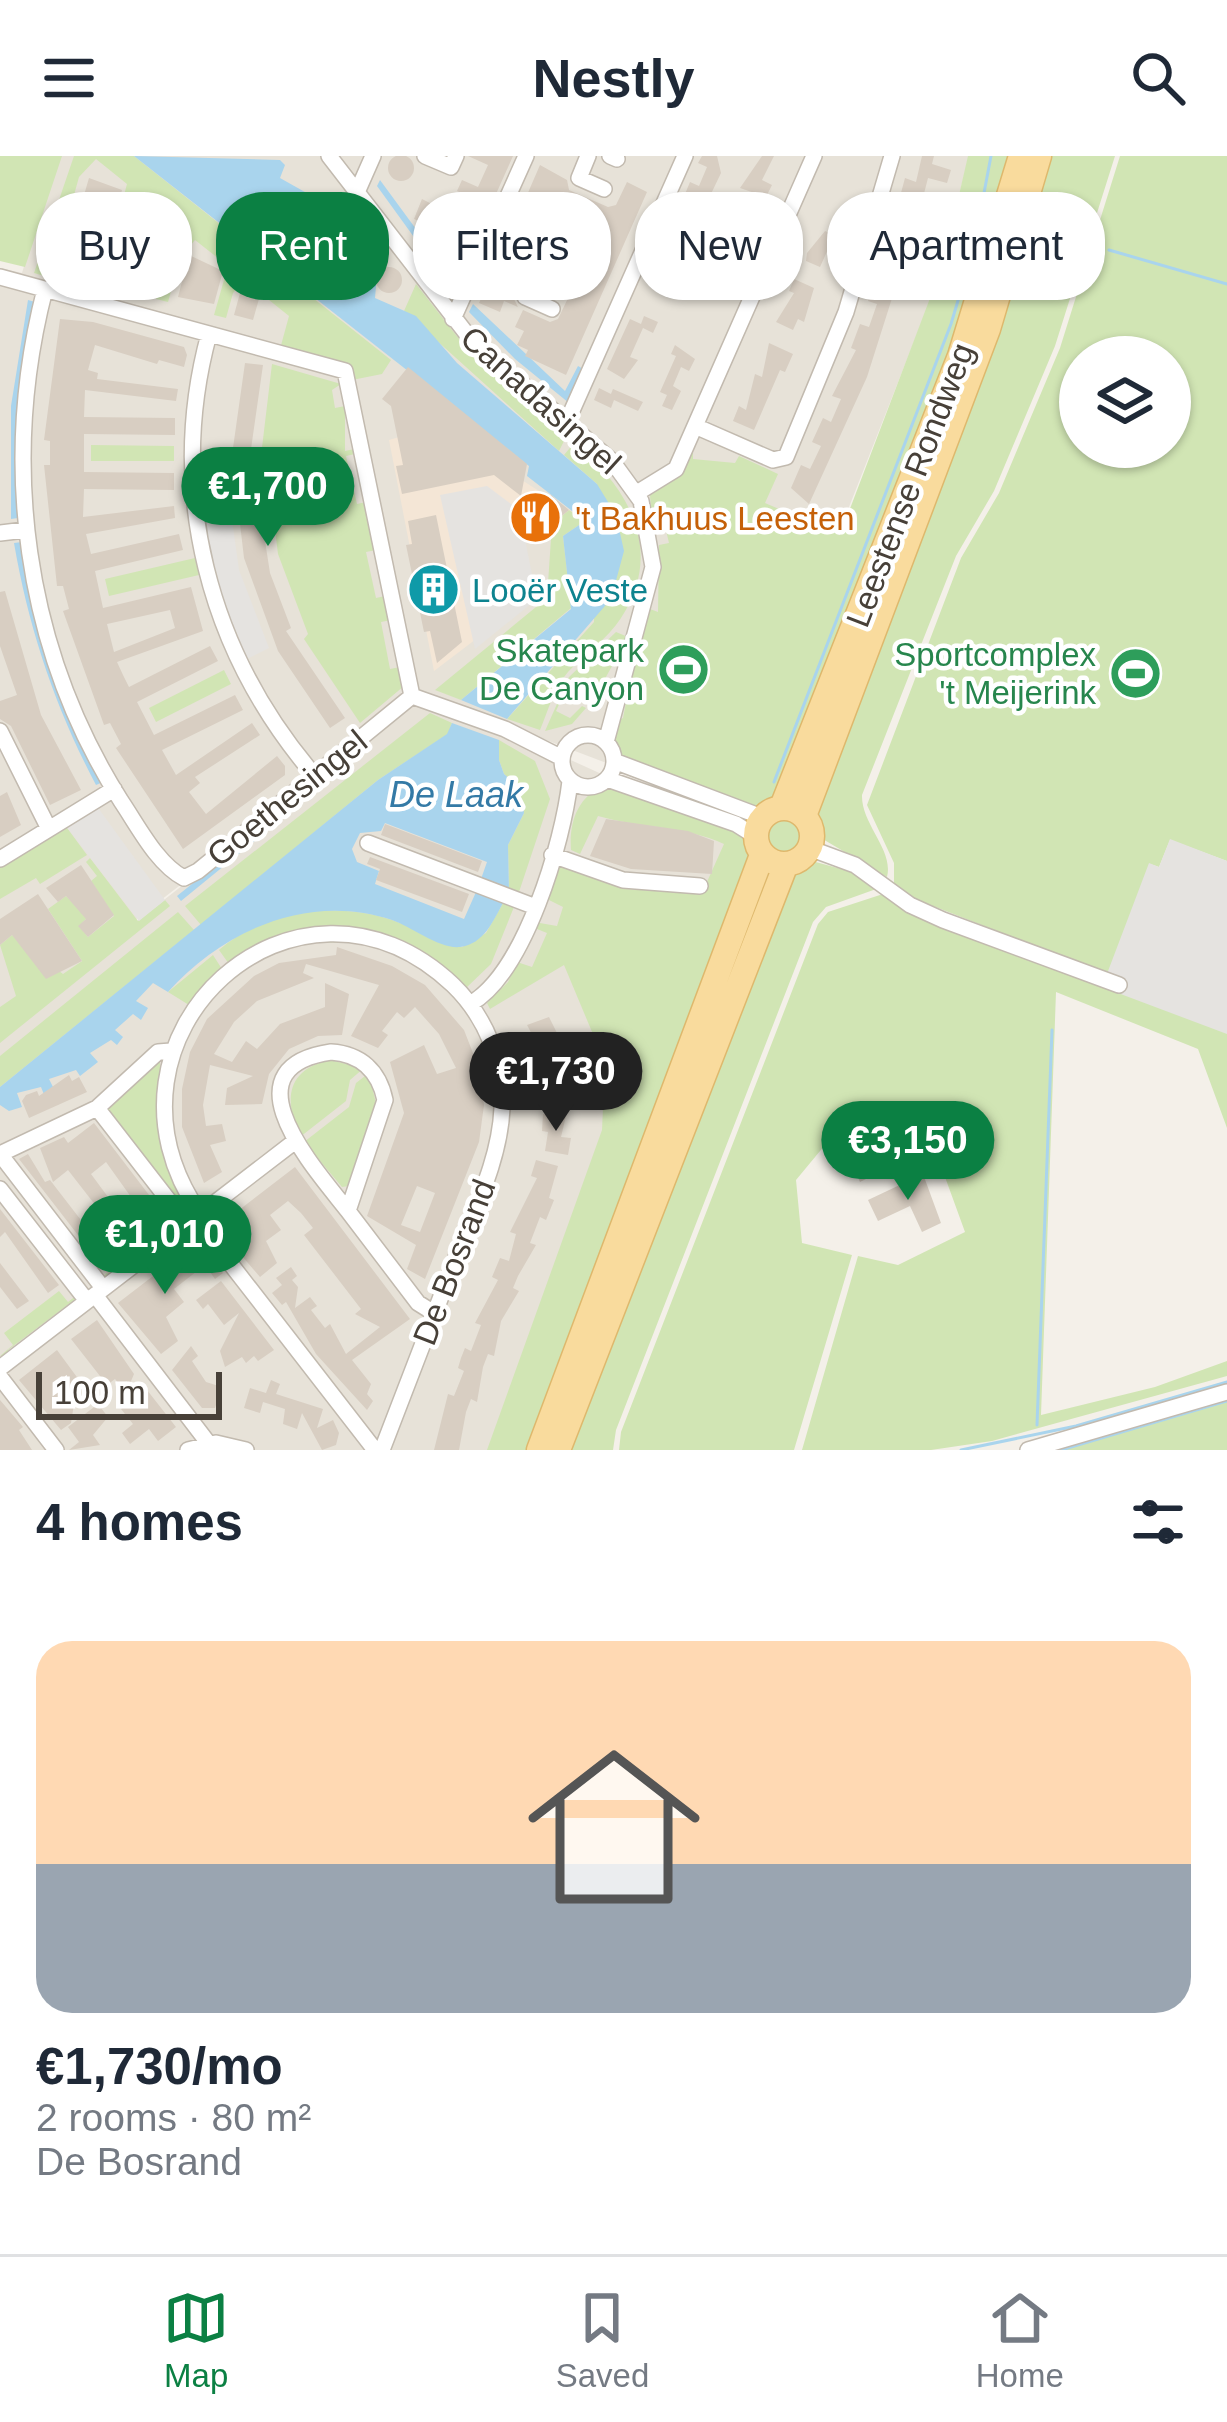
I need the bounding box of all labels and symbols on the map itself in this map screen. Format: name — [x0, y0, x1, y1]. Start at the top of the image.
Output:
street label: Canadasingel — [454, 319, 628, 481]
street label: Leestense Rondweg — [839, 338, 981, 632]
pin: €1,700 — [170, 447, 366, 549]
restaurant icon: 't Bakhuus Leesten — [508, 490, 564, 546]
place label: 't Bakhuus Leesten — [575, 500, 855, 537]
building icon: Looër Veste — [405, 562, 461, 618]
place label: Looër Veste — [472, 572, 648, 609]
place label: Skatepark De Canyon — [479, 632, 644, 707]
place label: Sportcomplex 't Meijerink — [894, 636, 1096, 711]
sports icon: Skatepark De Canyon — [655, 641, 711, 697]
sports icon: Sportcomplex 't Meijerink — [1107, 645, 1163, 701]
street label: Goethesingel — [200, 722, 374, 874]
water label: De Laak — [389, 774, 525, 815]
pin: €1,730 — [458, 1032, 654, 1134]
pin: €3,150 — [810, 1101, 1006, 1203]
street label: De Bosrand — [406, 1174, 502, 1350]
pin: €1,010 — [67, 1195, 263, 1297]
scale bar — [36, 1366, 222, 1419]

